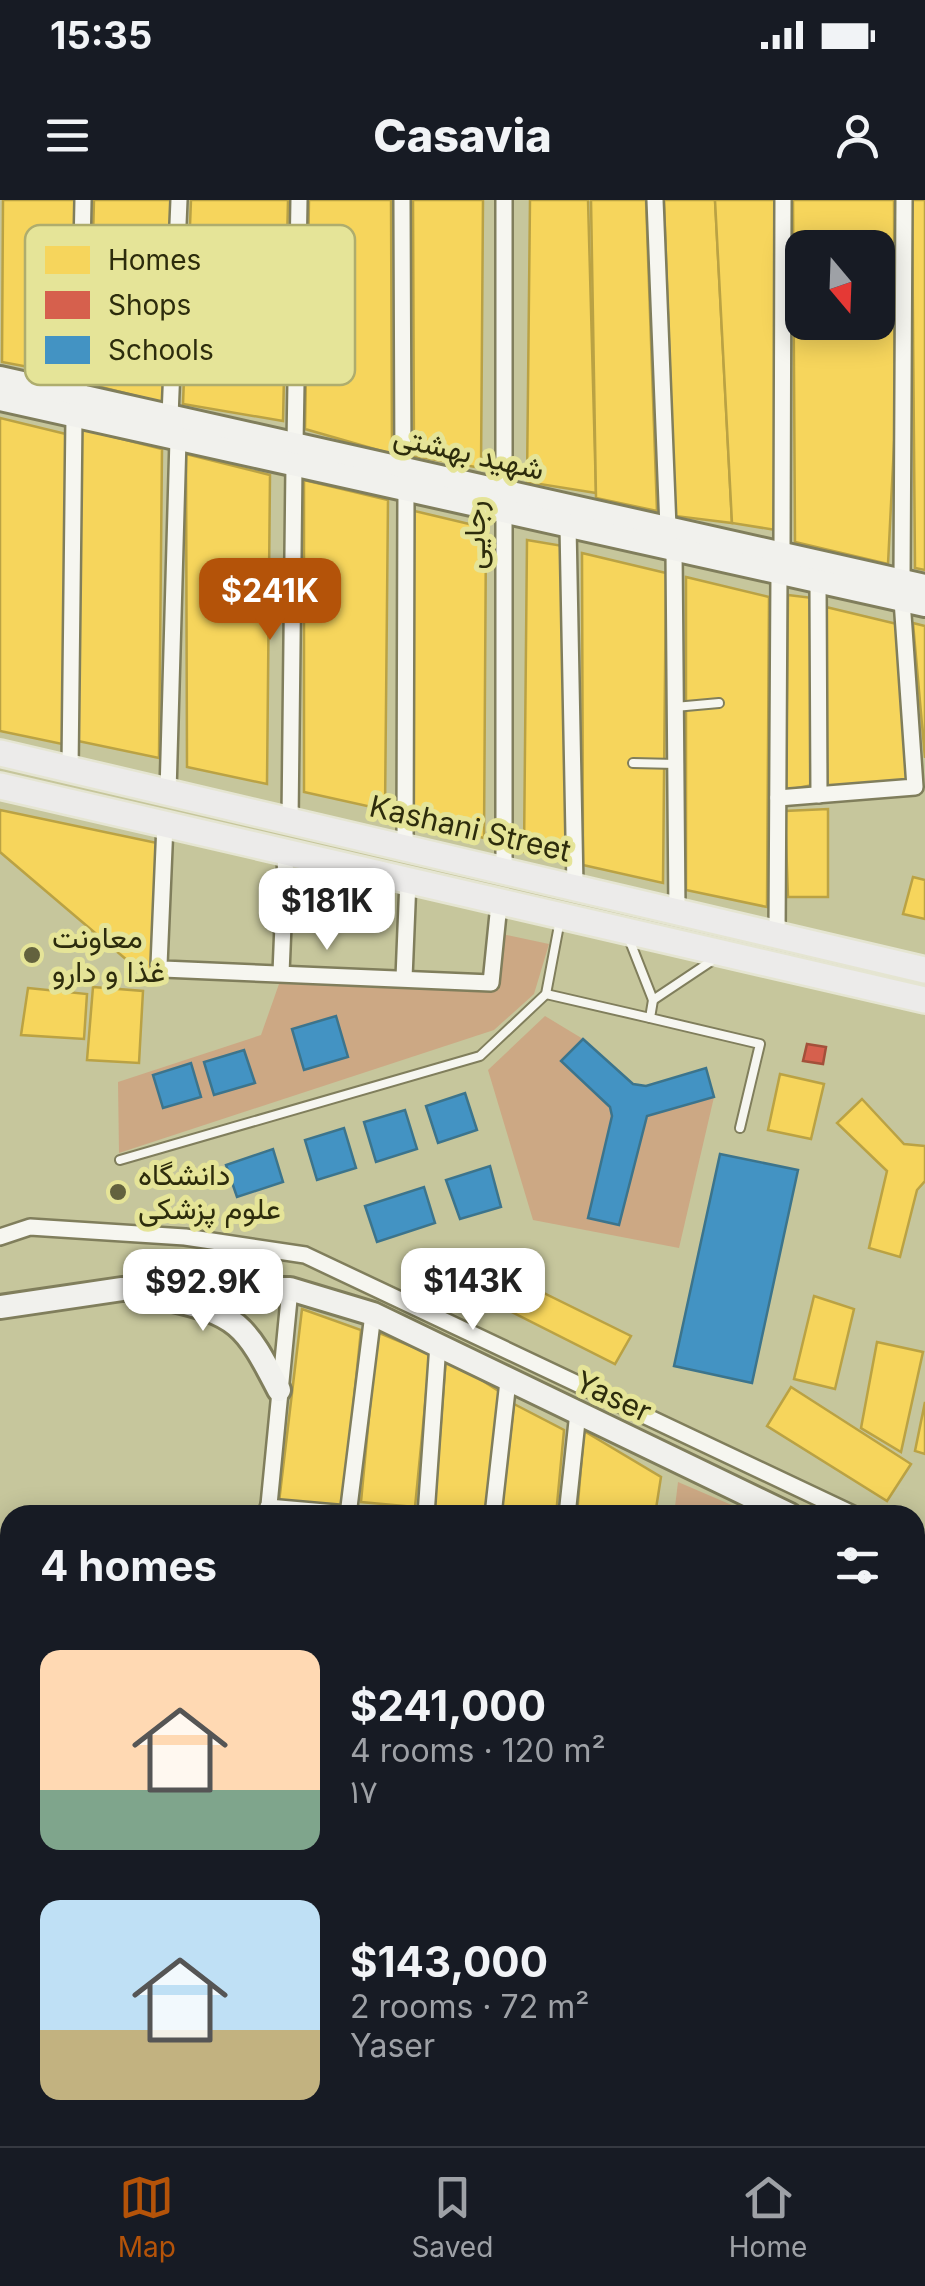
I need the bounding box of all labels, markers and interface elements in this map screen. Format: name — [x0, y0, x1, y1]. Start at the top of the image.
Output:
text: 15:35 — [50, 12, 152, 58]
icon: menu — [40, 108, 95, 163]
text: Casavia — [373, 108, 552, 163]
icon: person — [830, 108, 885, 163]
legend — [25, 225, 355, 385]
north arrow — [785, 230, 895, 340]
map controls — [785, 230, 895, 340]
text: Homes — [108, 243, 201, 277]
text: Shops — [108, 288, 191, 322]
text: Schools — [108, 333, 214, 367]
street label: شهید بهشتی — [390, 417, 548, 488]
street label: رجایی — [456, 501, 493, 569]
pin: $241K — [200, 558, 340, 643]
text: $241K — [221, 571, 319, 610]
street label: Kashani Street — [366, 787, 575, 869]
pin: $181K — [257, 868, 397, 953]
text: $181K — [281, 881, 373, 920]
place label: معاونت غذا و دارو — [52, 919, 165, 990]
marker: معاونت غذا و دارو — [21, 944, 43, 966]
place label: دانشگاه علوم پزشکی — [138, 1156, 281, 1229]
marker: دانشگاه علوم پزشکی — [107, 1181, 129, 1203]
pin: $143K — [403, 1248, 543, 1333]
pin: $92.9K — [122, 1249, 284, 1334]
text: $143K — [423, 1261, 523, 1300]
text: $92.9K — [145, 1262, 261, 1301]
street label: Yaser — [570, 1363, 657, 1429]
icon: filters — [830, 1538, 885, 1593]
text: 4 homes — [40, 1540, 217, 1591]
text: $241,000 — [350, 1680, 546, 1731]
icon: home — [120, 1690, 240, 1810]
text: 4 rooms · 120 m² — [350, 1731, 606, 1770]
text: ۱۷ — [350, 1772, 378, 1811]
text: $143,000 — [350, 1936, 548, 1987]
icon: home — [120, 1940, 240, 2060]
text: 2 rooms · 72 m² — [350, 1987, 589, 2026]
text: Yaser — [350, 2026, 435, 2065]
tab: Map — [118, 2170, 176, 2264]
tab: Saved — [411, 2170, 493, 2264]
tab: Home — [729, 2170, 807, 2264]

